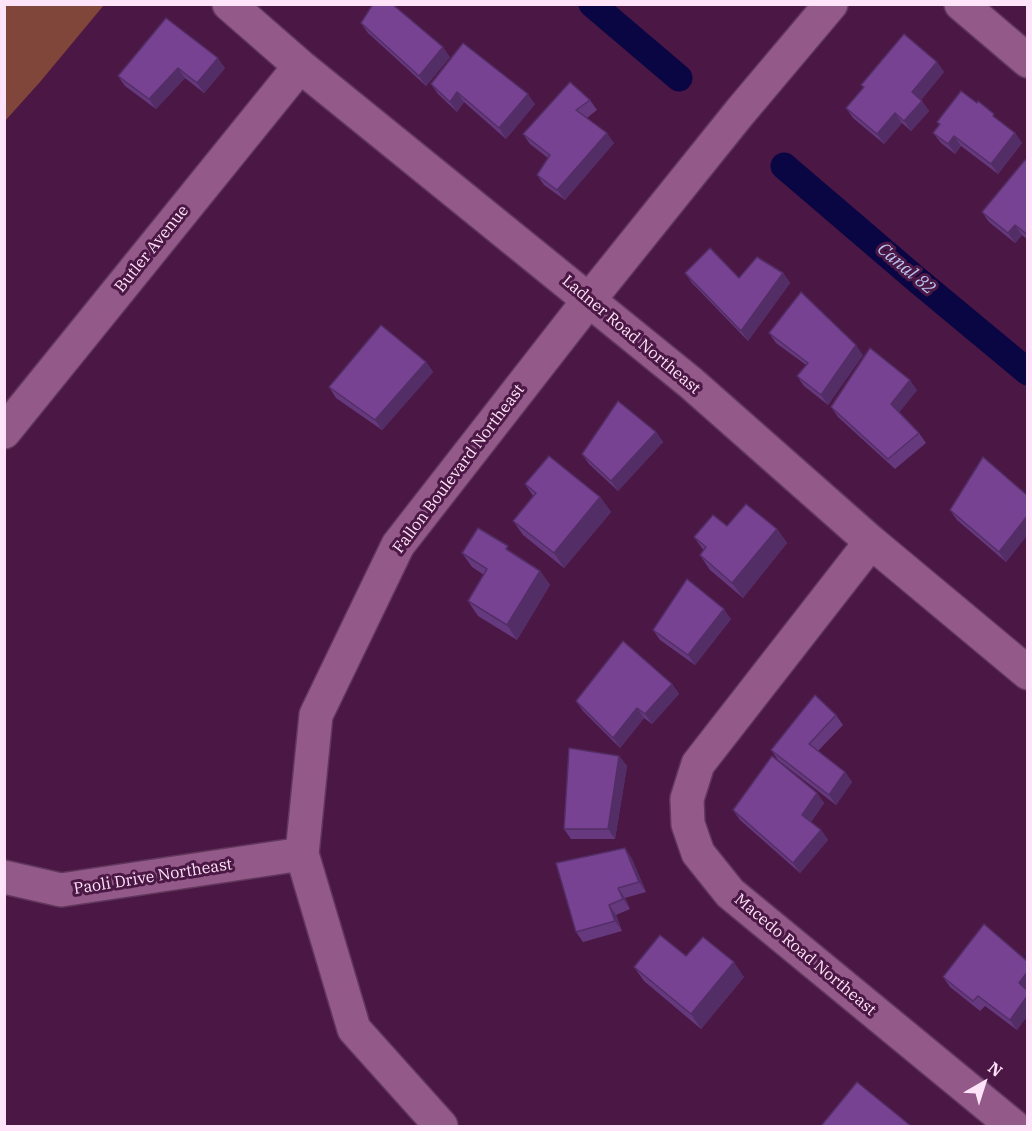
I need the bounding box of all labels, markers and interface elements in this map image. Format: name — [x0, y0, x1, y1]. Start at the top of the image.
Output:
street label: Butler Avenue — [111, 202, 193, 296]
water label: Canal 82 — [873, 239, 939, 299]
street label: Ladner Road Northeast — [558, 272, 704, 398]
street label: Fallon Boulevard Northeast — [389, 381, 529, 557]
street label: Paoli Drive Northeast — [72, 855, 234, 899]
street label: Macedo Road Northeast — [730, 890, 880, 1020]
north arrow — [954, 1053, 1014, 1113]
text: N — [984, 1057, 1007, 1081]

